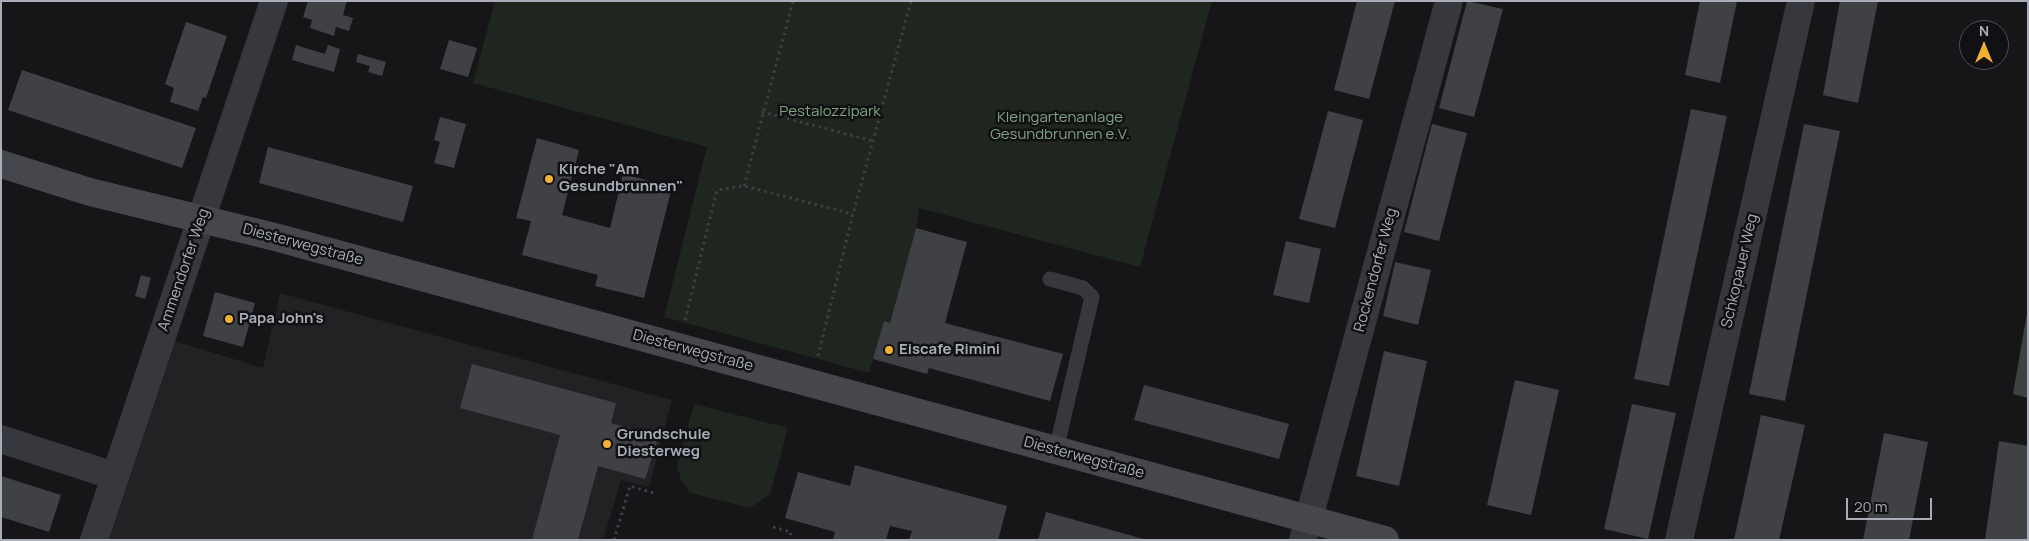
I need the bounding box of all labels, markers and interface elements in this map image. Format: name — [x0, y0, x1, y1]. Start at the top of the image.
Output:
north arrow — [1959, 20, 2009, 70]
text: N — [1979, 21, 1989, 40]
park label: Pestalozzipark — [779, 103, 881, 121]
park label: Kleingartenanlage Gesundbrunnen e.V. — [990, 109, 1130, 144]
place label: Kirche "Am Gesundbrunnen" — [559, 161, 683, 196]
marker: Kirche "Am Gesundbrunnen" — [543, 173, 555, 185]
street label: Ammendorfer Weg — [155, 206, 213, 334]
street label: Rockendorfer Weg — [1351, 206, 1401, 334]
street label: Schkopauer Weg — [1718, 212, 1762, 330]
street label: Diesterwegstraße — [241, 220, 365, 270]
place label: Papa John's — [239, 310, 324, 328]
marker: Papa John's — [223, 313, 235, 325]
street label: Diesterwegstraße — [631, 326, 755, 376]
place label: Eiscafe Rimini — [899, 341, 1000, 359]
marker: Eiscafe Rimini — [883, 344, 895, 356]
place label: Grundschule Diesterweg — [617, 426, 711, 461]
street label: Diesterwegstraße — [1022, 433, 1146, 483]
marker: Grundschule Diesterweg — [601, 438, 613, 450]
scale bar — [1849, 488, 1935, 520]
text: 20 m — [1854, 496, 1887, 517]

